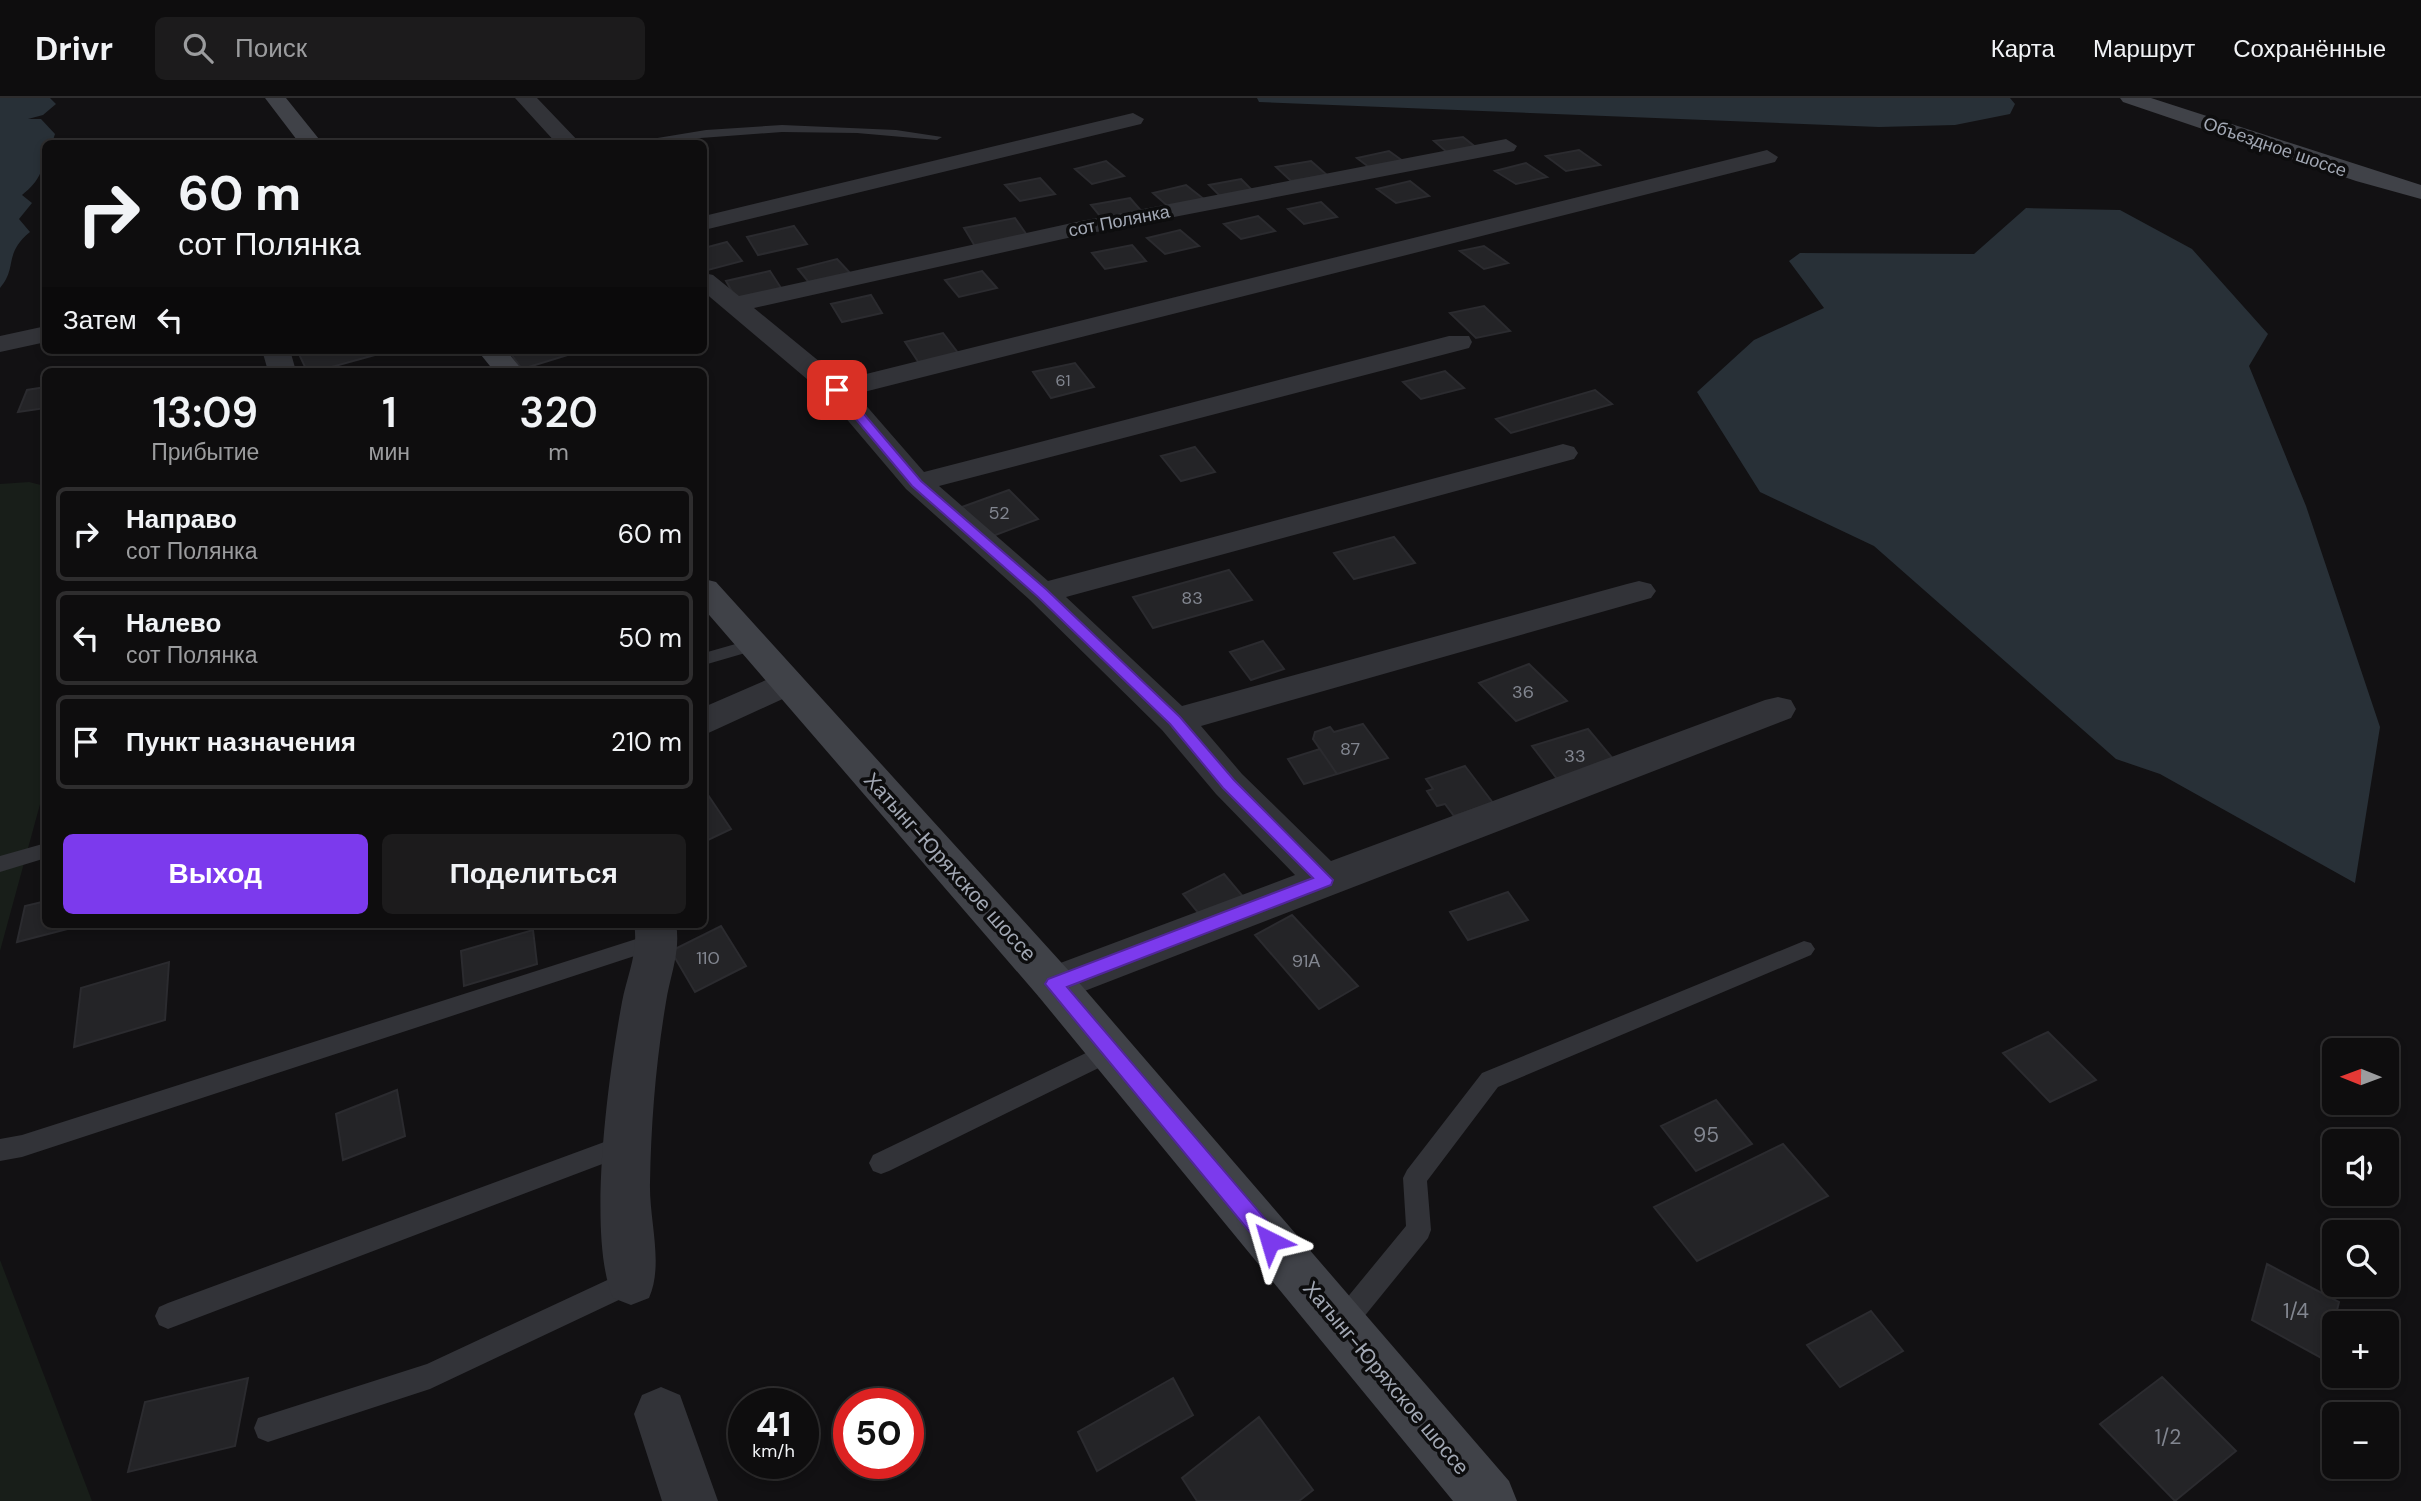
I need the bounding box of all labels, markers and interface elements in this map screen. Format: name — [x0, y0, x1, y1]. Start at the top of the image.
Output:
search box — [155, 17, 645, 80]
text: Drivr — [35, 27, 113, 70]
icon: search — [179, 29, 217, 67]
text: Поиск — [235, 31, 307, 65]
text: Карта — [1991, 33, 2055, 64]
text: Маршрут — [2093, 33, 2195, 64]
text: Сохранённые — [2233, 33, 2386, 64]
street label: Объездное шоссе — [2200, 111, 2350, 183]
text: 60 m — [178, 161, 301, 225]
icon: right — [63, 168, 154, 259]
street label: сот Полянка — [1066, 199, 1173, 243]
text: сот Полянка — [178, 223, 361, 265]
icon: left — [151, 301, 189, 339]
text: Затем — [63, 303, 137, 337]
pin — [807, 360, 867, 420]
house number: 61 — [1055, 370, 1071, 391]
icon: arrive — [818, 371, 856, 409]
text: 13:09 — [152, 385, 258, 440]
text: 1 — [382, 385, 397, 440]
text: 320 — [519, 385, 598, 440]
text: Прибытие — [151, 437, 259, 467]
text: мин — [369, 437, 410, 467]
text: m — [548, 437, 569, 467]
house number: 52 — [988, 501, 1010, 525]
text: Направо — [126, 502, 237, 536]
icon: right — [67, 515, 105, 553]
text: 60 m — [618, 517, 682, 551]
text: сот Полянка — [126, 536, 257, 566]
house number: 83 — [1181, 586, 1203, 610]
text: Налево — [126, 606, 221, 640]
icon: left — [67, 619, 105, 657]
text: 50 m — [618, 621, 682, 655]
text: сот Полянка — [126, 640, 257, 670]
house number: 36 — [1512, 680, 1534, 704]
icon: arrive — [67, 723, 105, 761]
text: Пункт назначения — [126, 725, 356, 759]
text: 210 m — [611, 725, 682, 759]
house number: 87 — [1340, 737, 1360, 761]
house number: 33 — [1564, 744, 1586, 768]
street label: Хатынг-Юряхское шоссе — [858, 767, 1042, 967]
button: Выход — [63, 834, 368, 914]
button: Поделиться — [382, 834, 686, 914]
house number: 110 — [696, 946, 720, 970]
house number: 91А — [1292, 949, 1320, 973]
north arrow — [2322, 1038, 2399, 1115]
map controls — [2322, 1038, 2399, 1479]
house number: 95 — [1693, 1121, 1719, 1149]
button: sound — [2322, 1129, 2399, 1206]
position arrow — [1233, 1204, 1307, 1278]
button: search — [2322, 1220, 2399, 1297]
street label: Хатынг-Юряхское шоссе — [1297, 1275, 1475, 1481]
house number: 1/4 — [2283, 1297, 2309, 1325]
button: + — [2322, 1311, 2399, 1388]
speed limit sign: 50 — [833, 1388, 924, 1479]
text: 41 — [756, 1401, 791, 1447]
button: − — [2322, 1402, 2399, 1479]
house number: 1/2 — [2155, 1423, 2181, 1451]
text: km/h — [752, 1439, 795, 1463]

